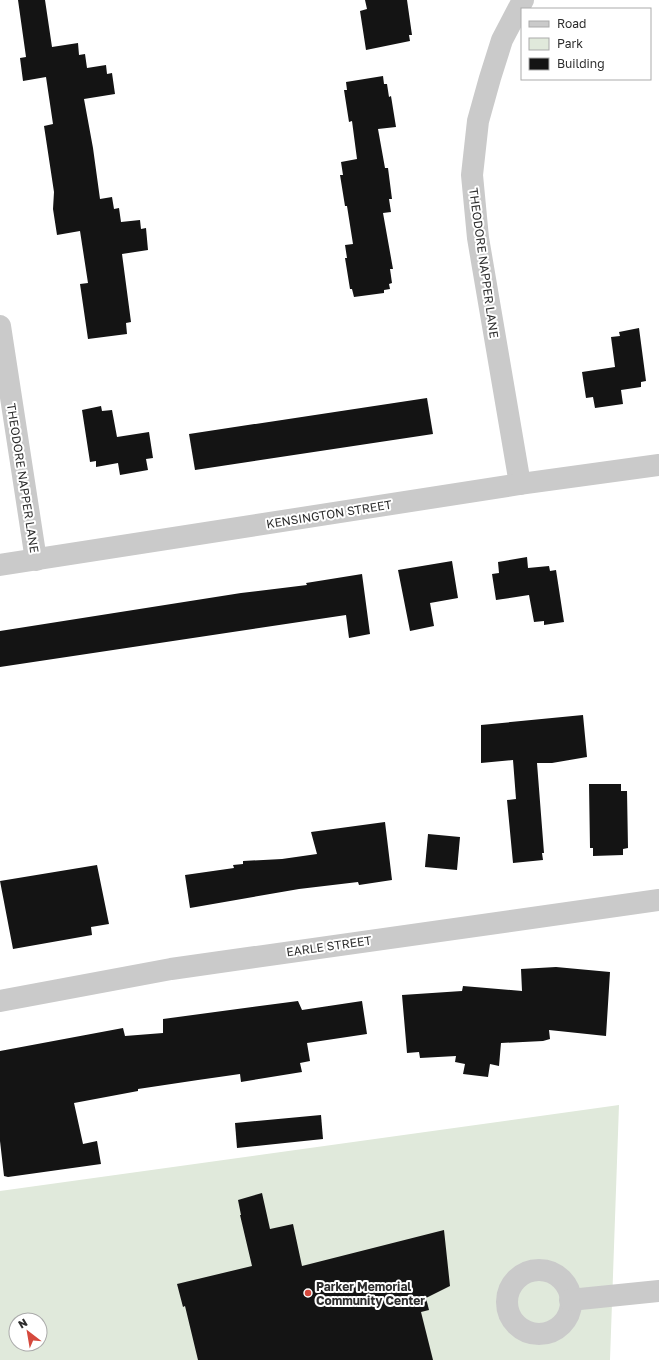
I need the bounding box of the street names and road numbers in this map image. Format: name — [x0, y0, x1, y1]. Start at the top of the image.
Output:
street label: THEODORE NAPPER LANE — [466, 187, 502, 339]
street label: THEODORE NAPPER LANE — [4, 402, 42, 554]
street label: KENSINGTON STREET — [265, 497, 393, 531]
street label: EARLE STREET — [285, 933, 373, 959]

